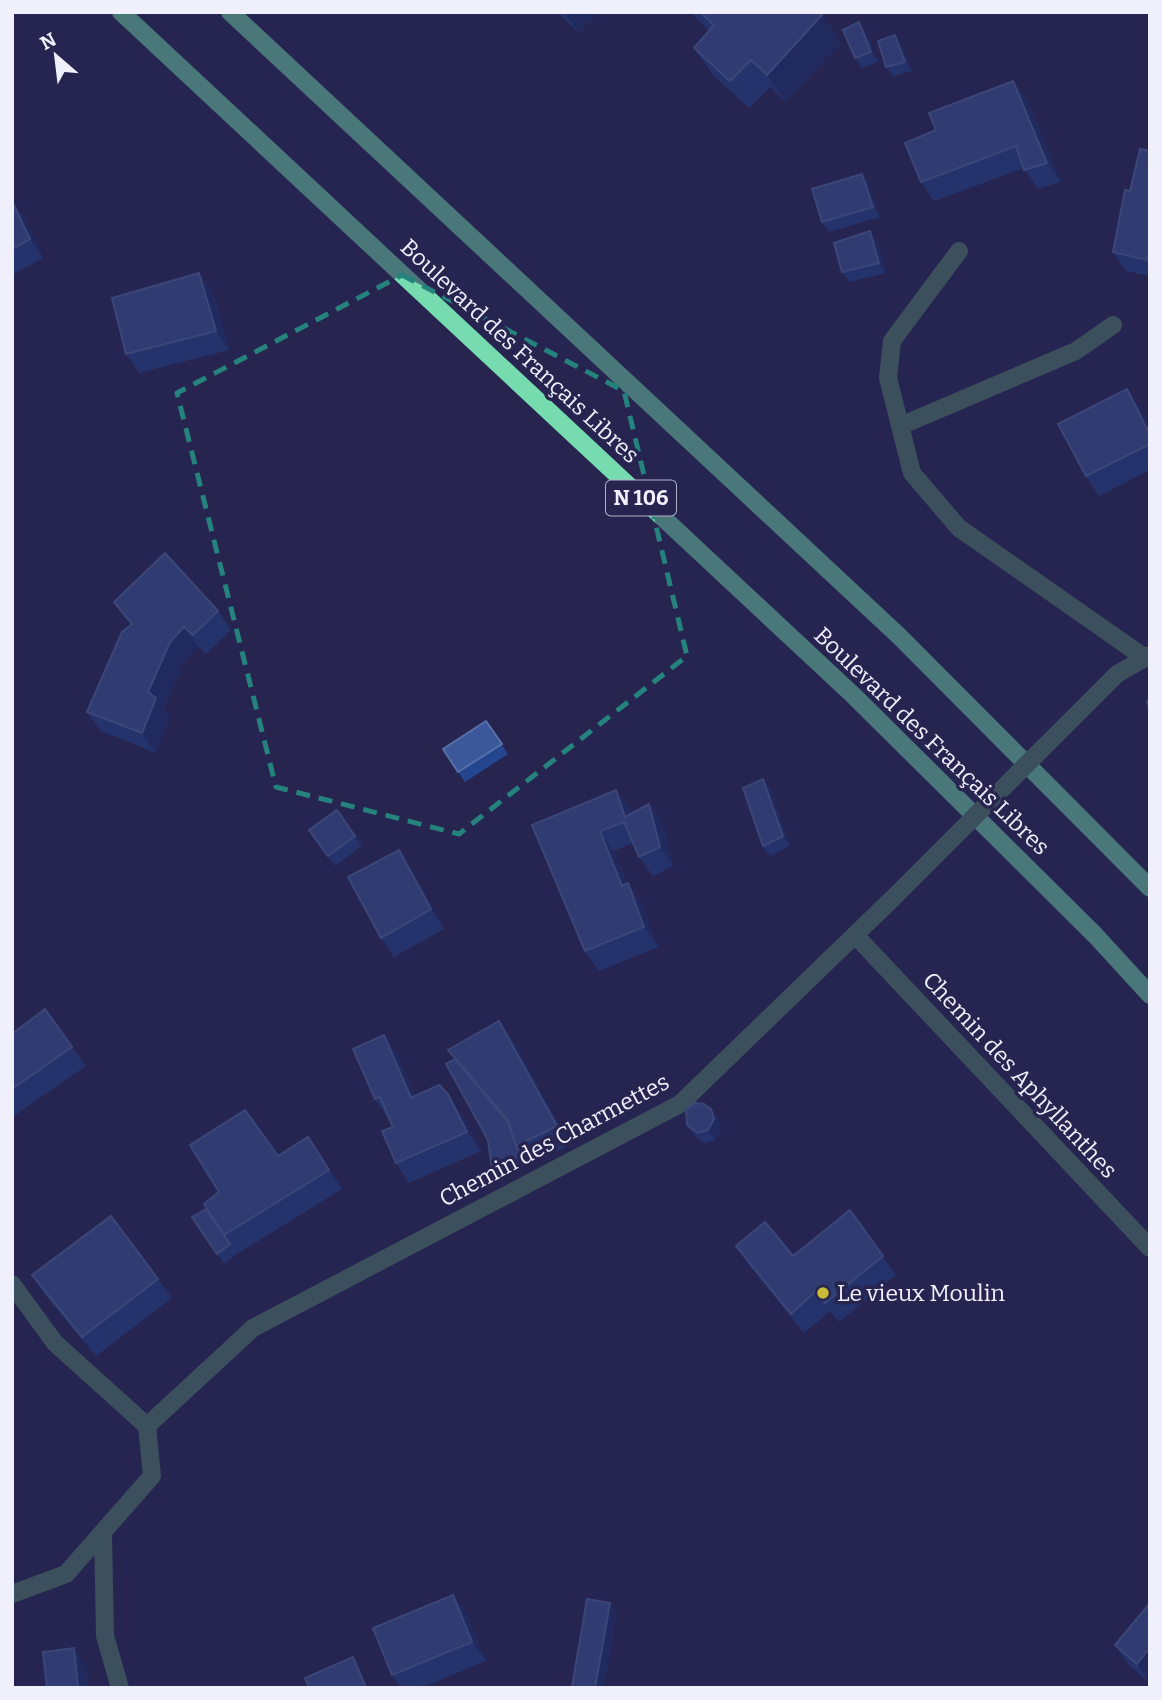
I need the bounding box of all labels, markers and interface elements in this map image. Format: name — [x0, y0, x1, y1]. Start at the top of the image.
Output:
north arrow — [21, 21, 91, 91]
text: N — [36, 28, 60, 55]
street label: Boulevard des Français Libres — [395, 233, 645, 469]
road number: N 106 — [606, 480, 676, 516]
street label: Boulevard des Français Libres — [809, 621, 1055, 861]
street label: Chemin des Aphyllanthes — [917, 966, 1123, 1184]
street label: Chemin des Charmettes — [434, 1068, 674, 1212]
place label: Le vieux Moulin — [837, 1279, 1006, 1307]
marker: Le vieux Moulin — [815, 1285, 831, 1301]

